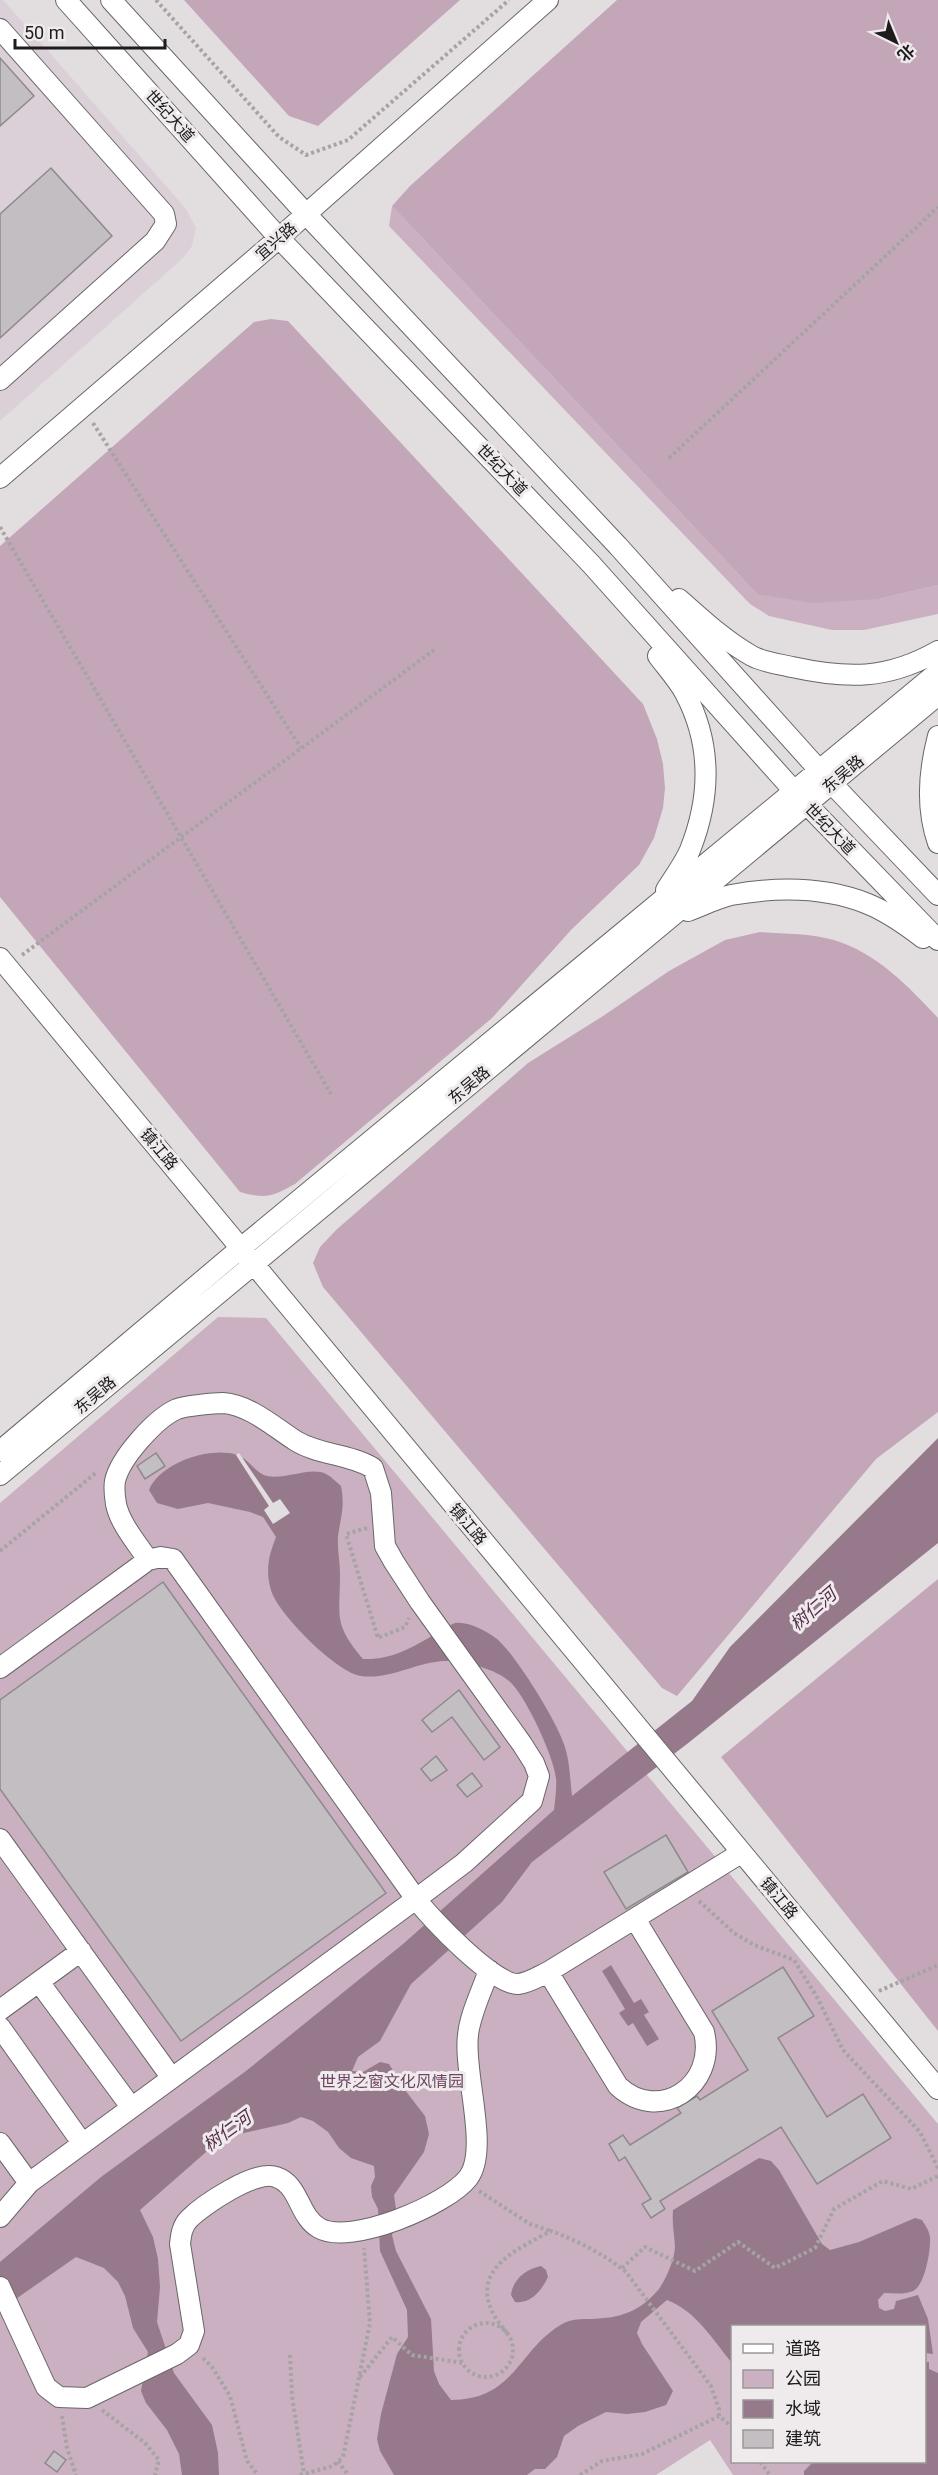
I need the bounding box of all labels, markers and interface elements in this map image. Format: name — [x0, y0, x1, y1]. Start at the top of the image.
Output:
scale bar — [15, 12, 165, 50]
north arrow — [866, 12, 926, 72]
text: 50 m — [24, 22, 64, 43]
text: 北 — [894, 40, 918, 65]
street label: 世纪大道 — [142, 86, 198, 146]
street label: 宜兴路 — [252, 218, 300, 264]
street label: 世纪大道 — [473, 440, 531, 500]
street label: 东吴路 — [819, 751, 867, 797]
street label: 世纪大道 — [801, 799, 859, 859]
street label: 东吴路 — [445, 1062, 493, 1108]
street label: 镇江路 — [136, 1125, 182, 1173]
street label: 东吴路 — [71, 1372, 119, 1418]
street label: 镇江路 — [445, 1500, 491, 1548]
water label: 树仁河 — [786, 1581, 843, 1635]
street label: 镇江路 — [756, 1874, 802, 1922]
park label: 世界之窗文化风情园 — [320, 2072, 464, 2091]
water label: 树仁河 — [199, 2105, 257, 2155]
legend — [731, 2325, 926, 2463]
text: 道路 — [785, 2338, 821, 2359]
text: 公园 — [785, 2368, 821, 2389]
text: 水域 — [785, 2398, 821, 2419]
text: 建筑 — [785, 2428, 821, 2449]

